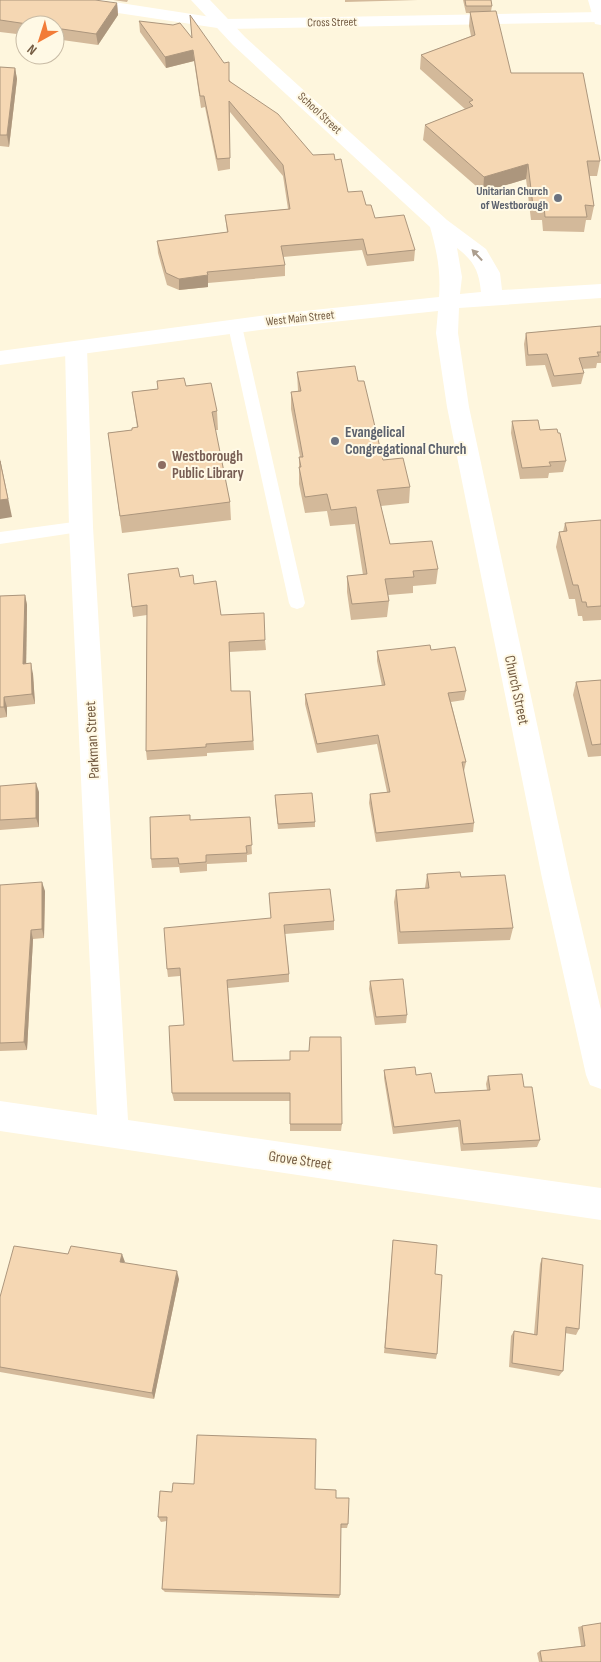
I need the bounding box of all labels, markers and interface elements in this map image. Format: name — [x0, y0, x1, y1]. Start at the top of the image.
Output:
north arrow — [15, 15, 65, 65]
street label: Cross Street — [307, 15, 357, 30]
text: N — [24, 41, 40, 59]
street label: School Street — [295, 89, 345, 138]
place label: Unitarian Church of Westborough — [476, 184, 548, 213]
marker: Unitarian Church of Westborough — [552, 192, 564, 204]
one-way arrow — [472, 248, 483, 261]
street label: West Main Street — [265, 307, 335, 330]
place label: Evangelical Congregational Church — [345, 423, 466, 459]
marker: Evangelical Congregational Church — [329, 435, 341, 447]
place label: Westborough Public Library — [172, 447, 245, 483]
marker: Westborough Public Library — [156, 459, 168, 471]
street label: Church Street — [500, 654, 533, 727]
street label: Parkman Street — [81, 700, 104, 779]
street label: Grove Street — [267, 1147, 333, 1174]

